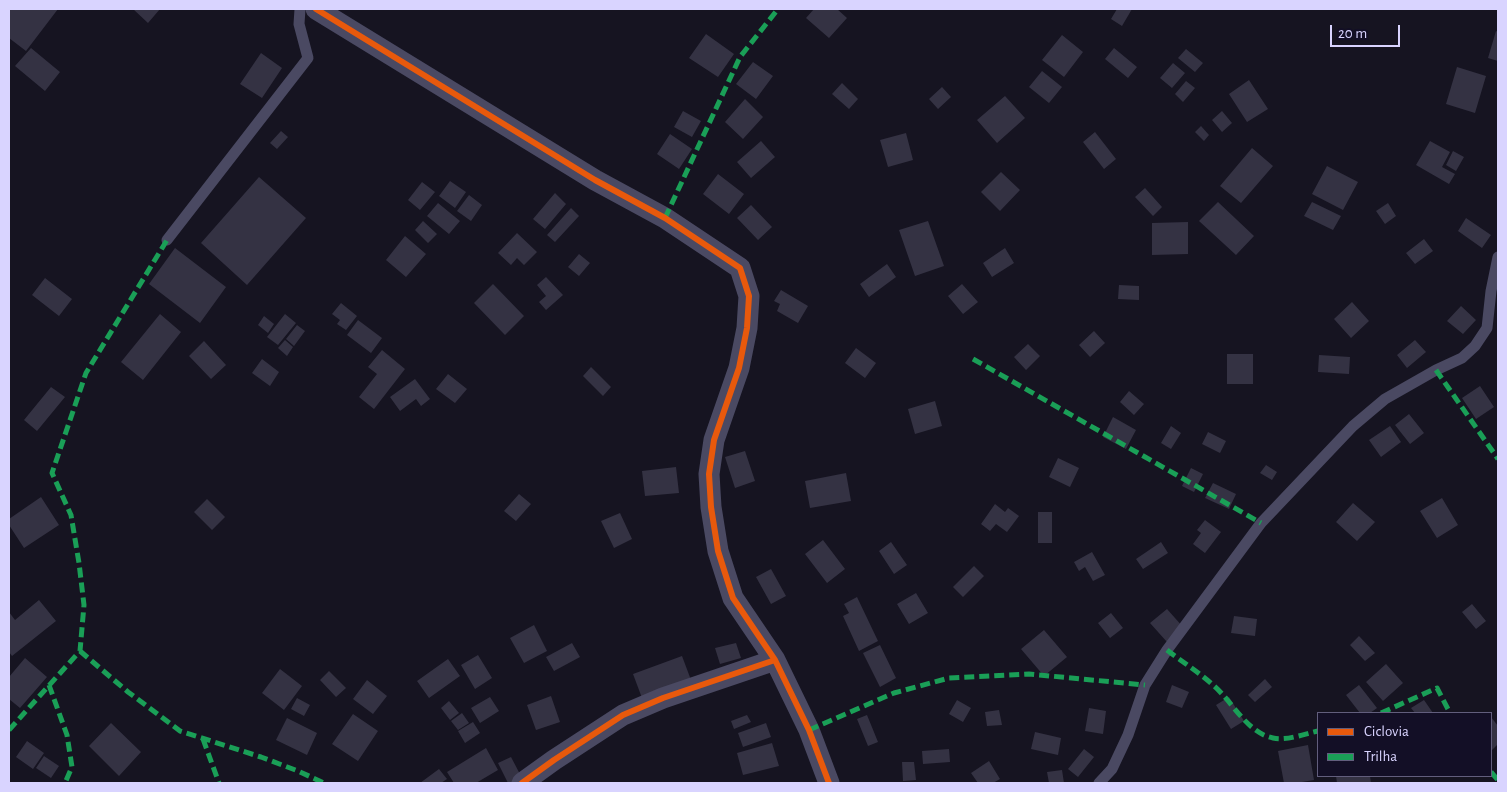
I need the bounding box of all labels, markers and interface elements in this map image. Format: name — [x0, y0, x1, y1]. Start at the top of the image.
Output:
scale bar — [1332, 15, 1402, 47]
text: 20 m — [1338, 26, 1367, 41]
legend — [1317, 712, 1492, 777]
text: Ciclovia — [1364, 724, 1409, 739]
text: Trilha — [1364, 749, 1397, 764]

